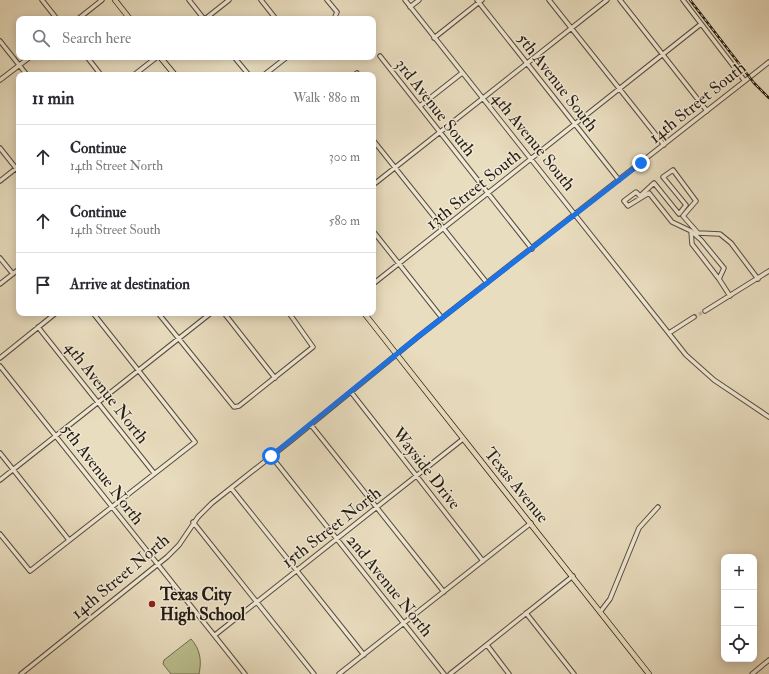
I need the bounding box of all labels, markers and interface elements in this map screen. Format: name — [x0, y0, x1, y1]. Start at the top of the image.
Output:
search box — [16, 16, 376, 60]
icon: search — [30, 27, 52, 49]
text: Search here — [62, 29, 131, 48]
street label: 5th Avenue South — [513, 29, 603, 136]
street label: 3rd Avenue South — [391, 54, 480, 160]
street label: 14th Street South — [645, 57, 750, 148]
text: 11 min — [32, 88, 74, 109]
street label: 4th Avenue South — [487, 88, 580, 195]
text: Walk · 880 m — [293, 90, 360, 106]
text: Continue — [70, 139, 126, 158]
street label: 13th Street South — [422, 145, 525, 234]
icon: ahead — [32, 146, 54, 168]
text: 300 m — [329, 149, 360, 165]
route end — [632, 154, 650, 172]
text: 14th Street North — [70, 158, 163, 174]
text: Continue — [70, 203, 126, 222]
icon: ahead — [32, 210, 54, 232]
text: 580 m — [329, 213, 360, 229]
text: 14th Street South — [70, 222, 161, 238]
icon: arrive — [32, 274, 54, 296]
text: Arrive at destination — [70, 275, 190, 294]
street label: 4th Avenue North — [60, 337, 153, 448]
street label: 5th Avenue North — [57, 420, 148, 529]
street label: Wayside Drive — [387, 422, 465, 514]
street label: Texas Avenue — [480, 443, 553, 527]
route start — [262, 447, 280, 465]
street label: 15th Street North — [278, 482, 385, 573]
street label: 14th Street North — [67, 529, 174, 623]
street label: 2nd Avenue North — [342, 530, 437, 641]
map controls — [721, 554, 757, 662]
button: + — [721, 554, 757, 590]
place label: Texas City High School — [159, 584, 246, 626]
button: − — [721, 590, 757, 626]
marker: Texas City High School — [147, 599, 157, 609]
button: locate — [721, 626, 757, 662]

